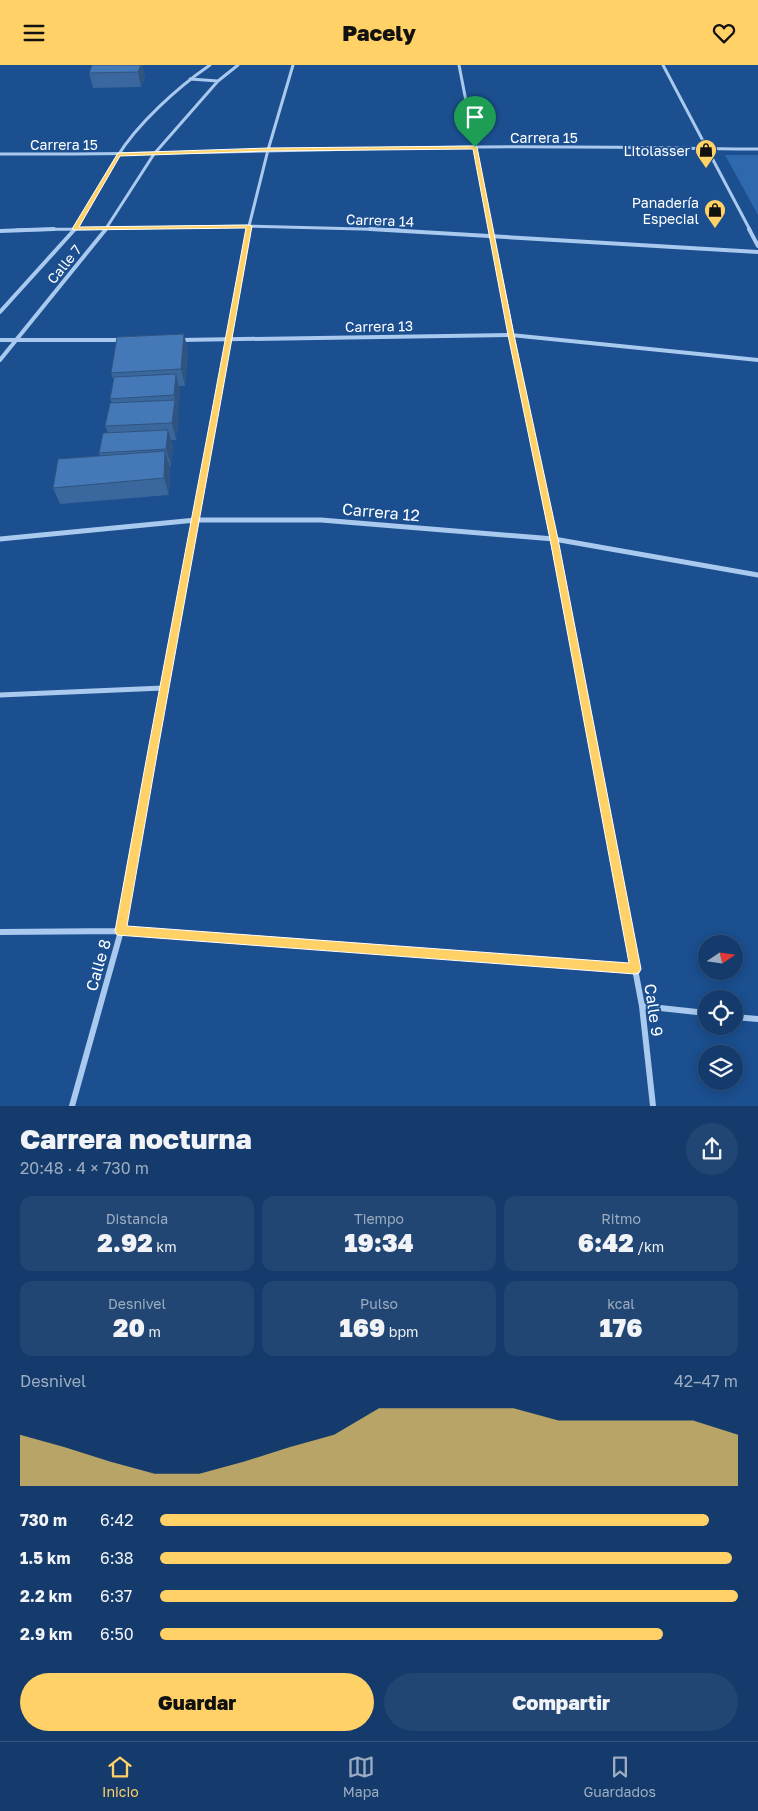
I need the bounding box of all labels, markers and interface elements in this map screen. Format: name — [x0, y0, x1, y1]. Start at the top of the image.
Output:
icon: menu — [20, 19, 48, 47]
text: Pacely — [342, 19, 416, 46]
icon: heart — [710, 19, 738, 47]
pin — [454, 96, 496, 147]
icon: arrive — [461, 103, 489, 131]
street label: Carrera 15 — [510, 129, 578, 146]
street label: Carrera 15 — [30, 136, 98, 153]
shop icon: Litolasser — [694, 138, 718, 169]
place label: Litolasser — [623, 142, 691, 159]
place label: Panadería Especial — [632, 194, 699, 227]
shop icon: Panadería Especial — [703, 198, 727, 229]
street label: Carrera 14 — [346, 210, 414, 230]
street label: Calle 7 — [43, 241, 85, 287]
street label: Carrera 13 — [345, 317, 413, 335]
street label: Carrera 12 — [341, 499, 421, 525]
north arrow — [698, 935, 742, 980]
map controls — [698, 935, 743, 1090]
street label: Calle 8 — [81, 937, 115, 993]
street label: Calle 9 — [640, 982, 668, 1038]
button: locate — [698, 990, 743, 1035]
button: layers — [698, 1045, 743, 1090]
text: Carrera nocturna — [20, 1122, 252, 1155]
button: share — [686, 1123, 738, 1175]
text: 20:48 · 4 × 730 m — [20, 1158, 149, 1178]
text: Distancia — [106, 1210, 168, 1227]
text: Tiempo — [354, 1210, 404, 1227]
text: Ritmo — [601, 1210, 641, 1227]
text: 2.92 — [97, 1227, 153, 1258]
text: 19:34 — [344, 1227, 414, 1258]
text: 6:42 — [578, 1227, 634, 1258]
text: km — [153, 1238, 177, 1255]
text: /km — [634, 1238, 664, 1255]
text: Desnivel — [108, 1295, 166, 1312]
text: Pulso — [360, 1295, 398, 1312]
text: kcal — [607, 1295, 635, 1312]
text: 20 — [113, 1312, 145, 1343]
text: 169 — [340, 1312, 385, 1343]
text: 176 — [599, 1312, 643, 1343]
text: m — [145, 1323, 161, 1340]
text: bpm — [385, 1323, 418, 1340]
text: Desnivel — [20, 1371, 86, 1391]
text: 42–47 m — [674, 1371, 738, 1391]
text: 730 m — [20, 1510, 67, 1530]
text: 6:42 — [100, 1510, 134, 1530]
text: 1.5 km — [20, 1548, 70, 1568]
text: 6:38 — [100, 1548, 134, 1568]
text: 2.2 km — [20, 1586, 72, 1606]
text: 6:37 — [100, 1586, 132, 1606]
text: 2.9 km — [20, 1624, 72, 1644]
text: 6:50 — [100, 1624, 134, 1644]
button: Guardar — [20, 1673, 374, 1731]
button: Compartir — [384, 1673, 738, 1731]
tab: Inicio — [102, 1753, 139, 1800]
tab: Mapa — [343, 1753, 379, 1800]
tab: Guardados — [583, 1753, 656, 1800]

